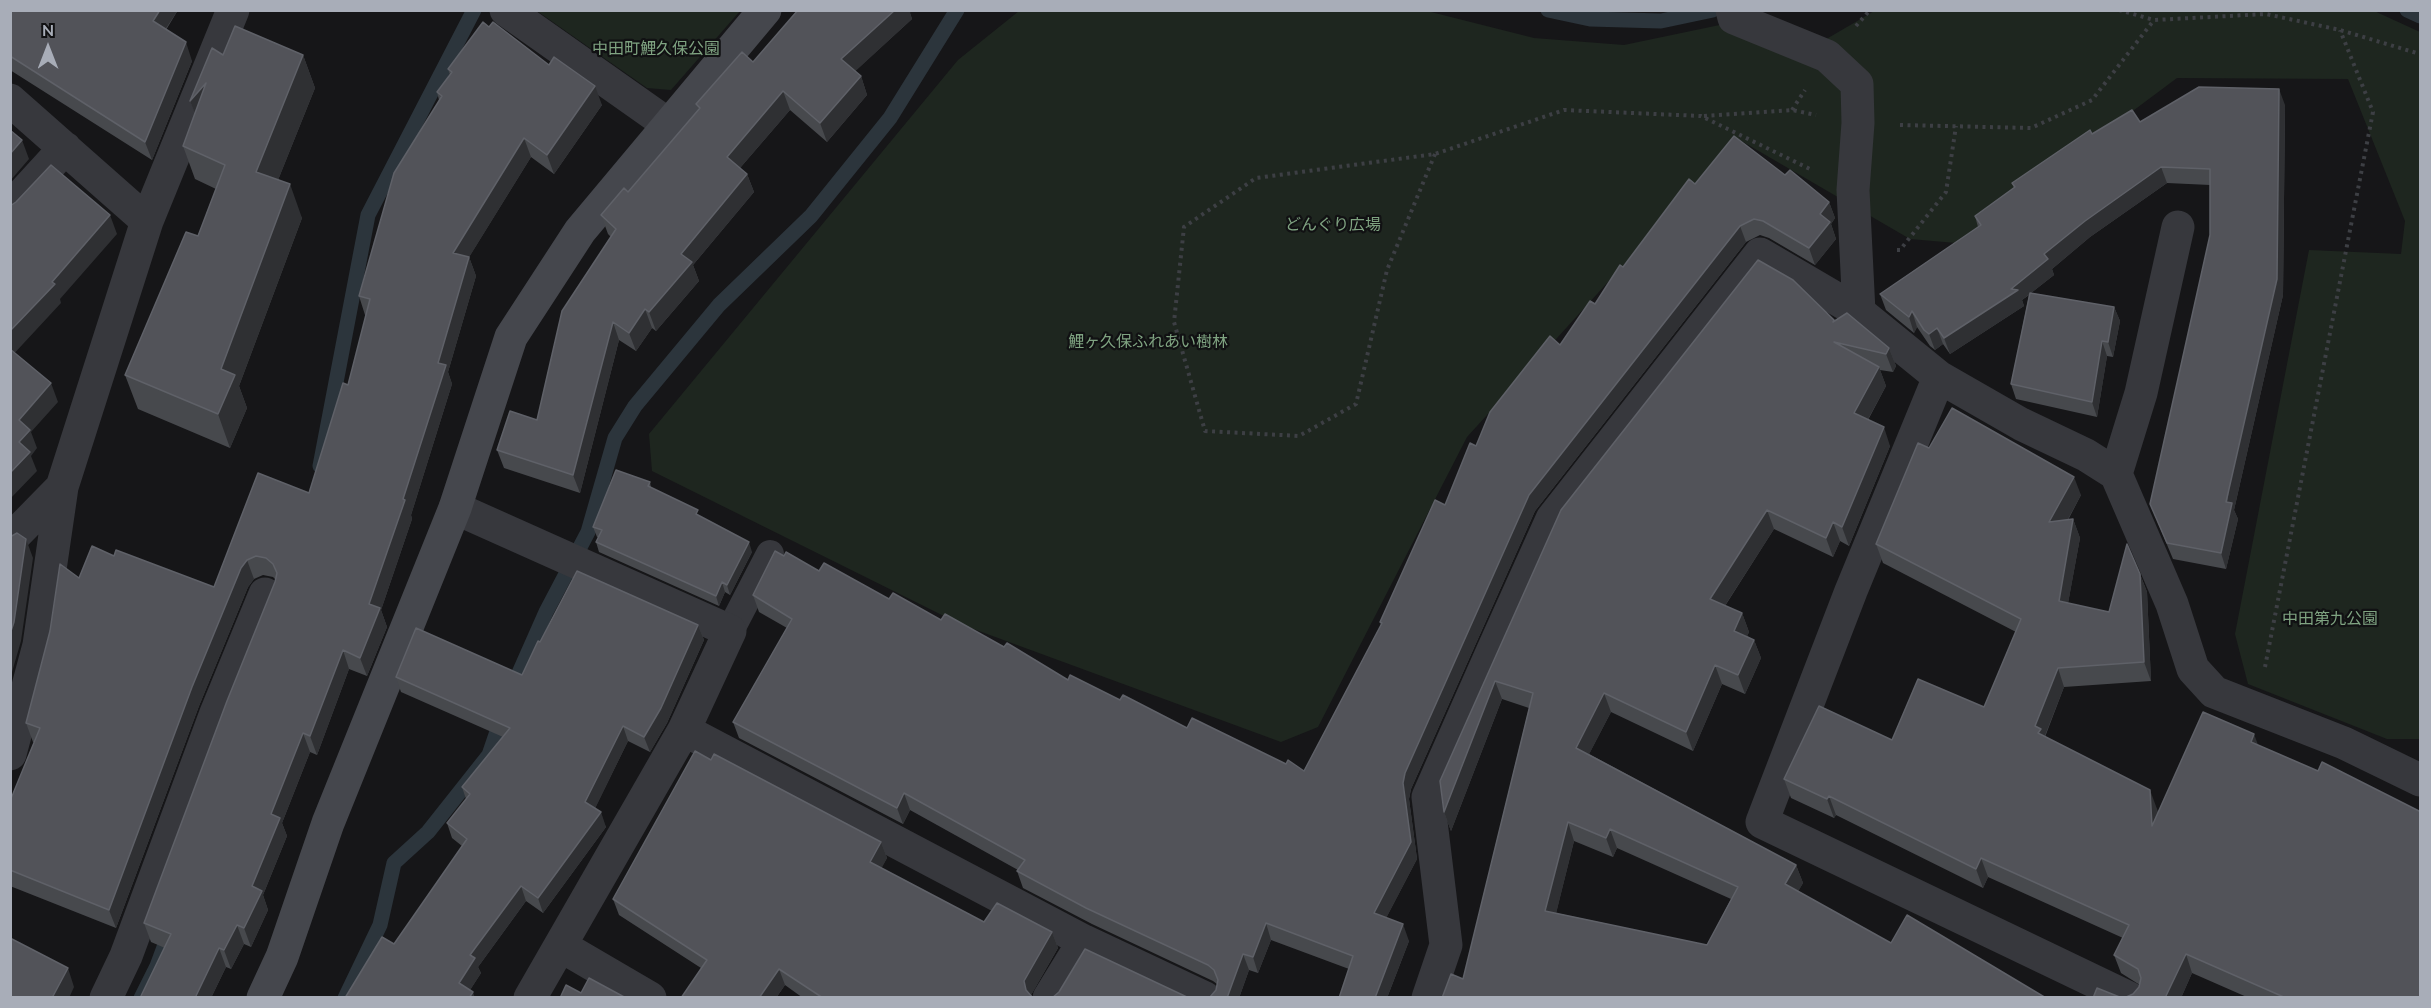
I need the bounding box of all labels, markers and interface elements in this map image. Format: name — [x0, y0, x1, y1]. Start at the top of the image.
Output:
north arrow — [18, 18, 78, 78]
text: N — [42, 20, 54, 40]
park label: 中田町鯉久保公園 — [592, 39, 720, 59]
park label: どんぐり広場 — [1285, 215, 1381, 235]
park label: 鯉ヶ久保ふれあい樹林 — [1068, 332, 1228, 352]
park label: 中田第九公園 — [2282, 609, 2378, 629]

